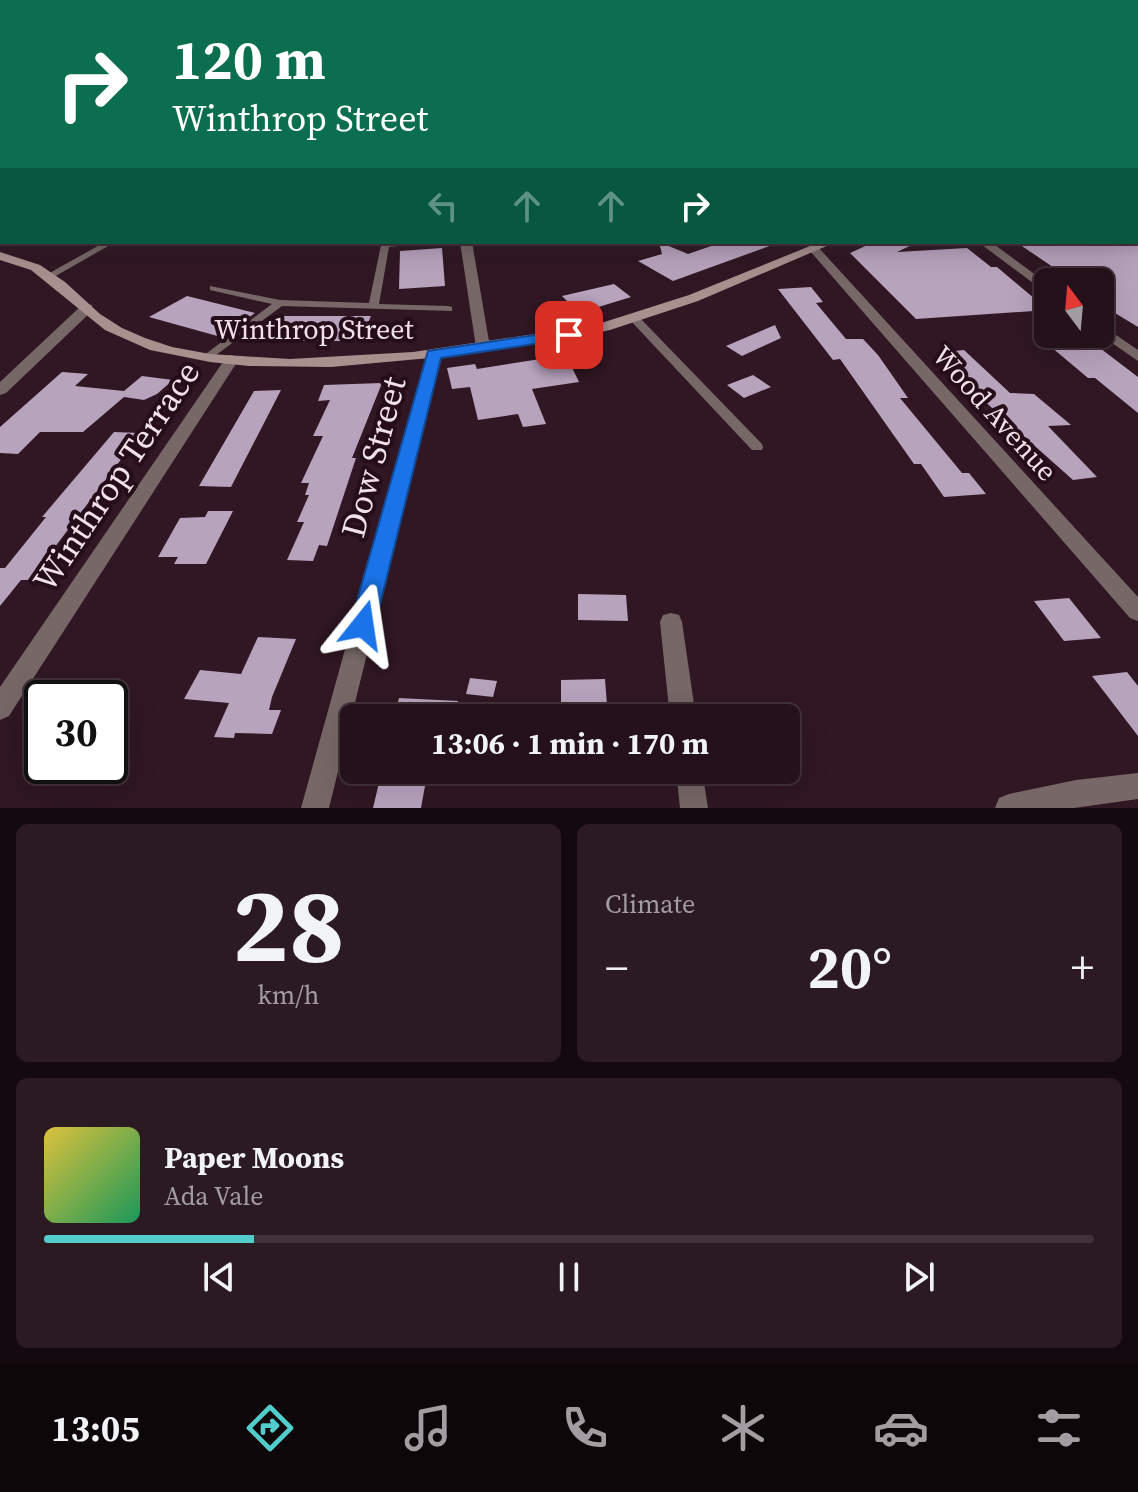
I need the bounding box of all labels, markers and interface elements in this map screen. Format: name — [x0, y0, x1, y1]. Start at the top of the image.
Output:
text: 120 m — [172, 21, 326, 98]
icon: right — [40, 32, 144, 136]
text: Winthrop Street — [172, 94, 428, 143]
icon: left — [421, 184, 465, 228]
icon: ahead — [505, 184, 549, 228]
icon: ahead — [589, 184, 633, 228]
icon: right — [673, 184, 717, 228]
north arrow — [1034, 268, 1114, 348]
map controls — [1034, 268, 1114, 348]
pin — [535, 301, 603, 369]
street label: Winthrop Street — [214, 310, 415, 348]
icon: arrive — [547, 313, 591, 357]
street label: Wood Avenue — [924, 337, 1066, 489]
street label: Winthrop Terrace — [22, 352, 210, 600]
street label: Dow Street — [329, 372, 417, 542]
position arrow — [321, 583, 405, 667]
speed limit sign: 30 — [24, 680, 128, 784]
text: 13:06 · 1 min · 170 m — [431, 723, 709, 764]
text: 28 — [232, 853, 345, 996]
text: Climate — [605, 886, 695, 922]
text: 20° — [807, 926, 892, 1008]
text: − — [605, 937, 628, 998]
text: + — [1071, 937, 1094, 998]
text: km/h — [258, 977, 319, 1013]
text: Paper Moons — [164, 1137, 344, 1178]
text: Ada Vale — [164, 1178, 263, 1214]
icon: previous — [197, 1255, 241, 1299]
icon: pause — [547, 1255, 591, 1299]
icon: next — [897, 1255, 941, 1299]
icon: directions — [242, 1400, 298, 1456]
icon: music — [400, 1400, 456, 1456]
icon: phone — [557, 1400, 613, 1456]
icon: climate — [715, 1400, 771, 1456]
icon: car — [873, 1400, 929, 1456]
icon: filters — [1031, 1400, 1087, 1456]
text: 13:05 — [51, 1404, 140, 1453]

